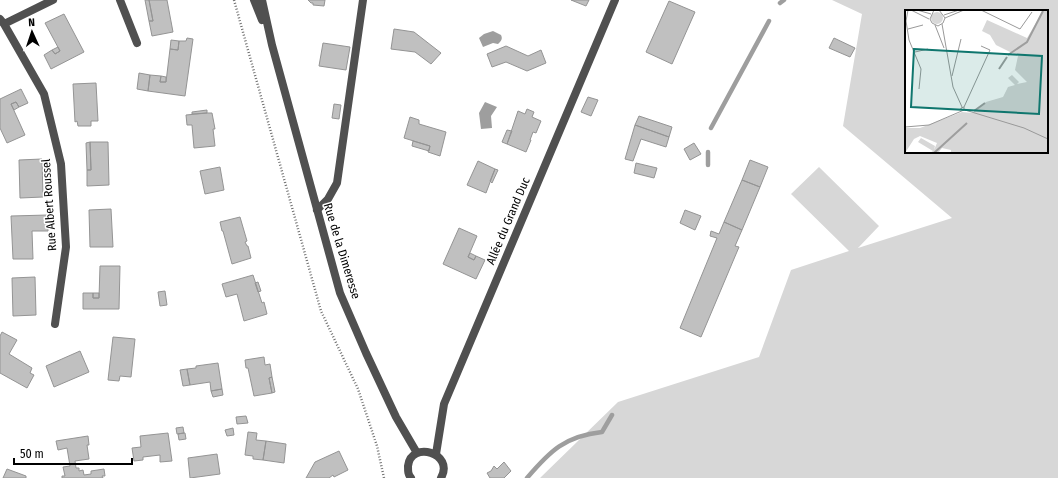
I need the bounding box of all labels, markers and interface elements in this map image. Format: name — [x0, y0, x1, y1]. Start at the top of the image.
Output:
inset map — [905, 10, 1048, 153]
north arrow — [12, 12, 52, 52]
text: N — [28, 16, 35, 29]
street label: Rue Albert Roussel — [39, 158, 59, 252]
street label: Allée du Grand Duc — [483, 175, 533, 267]
street label: Rue de la Dimeresse — [321, 201, 363, 301]
scale bar — [14, 440, 132, 466]
text: 50 m — [20, 447, 44, 461]

